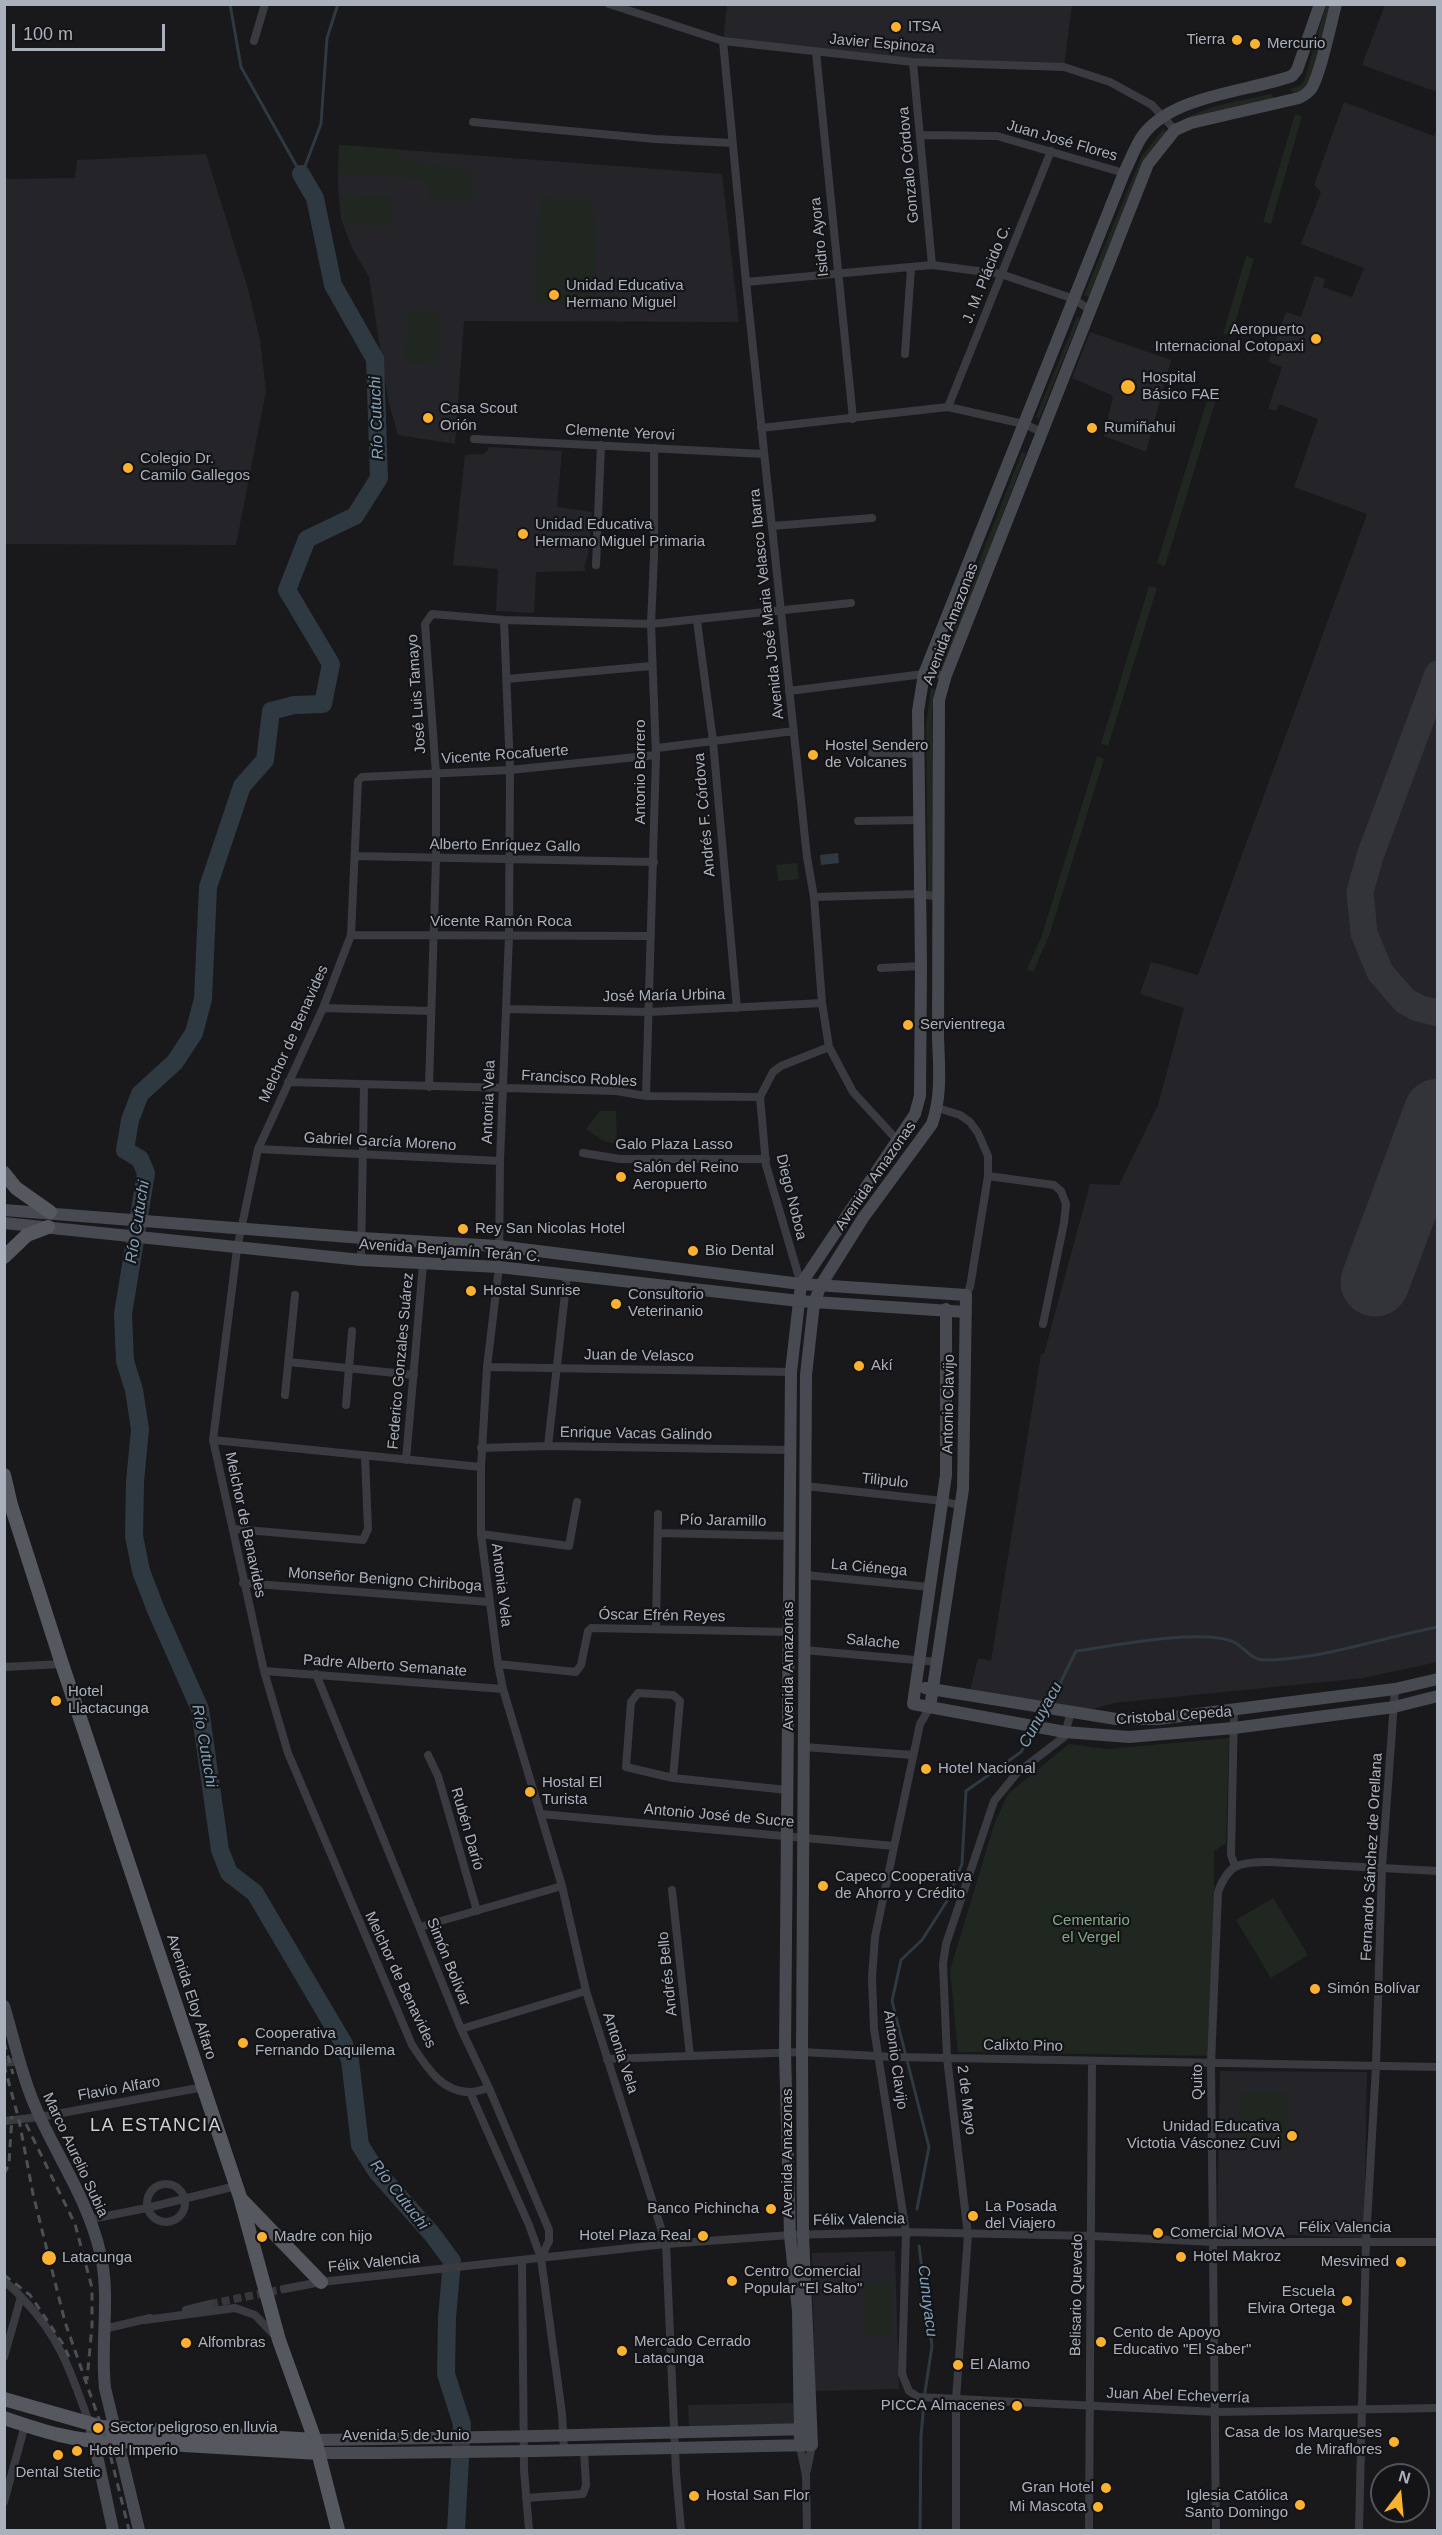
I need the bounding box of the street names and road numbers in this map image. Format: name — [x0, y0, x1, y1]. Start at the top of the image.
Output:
street label: Javier Espinoza — [828, 30, 936, 58]
street label: Gonzalo Córdova — [895, 106, 923, 224]
street label: Juan José Flores — [1005, 117, 1119, 165]
street label: Isidro Ayora — [807, 196, 833, 278]
street label: J. M. Plácido C. — [959, 222, 1015, 326]
street label: Clemente Yerovi — [565, 421, 675, 445]
street label: Avenida José Maria Velasco Ibarra — [746, 488, 788, 720]
street label: Avenida Amazonas — [919, 561, 983, 687]
street label: José Luis Tamayo — [404, 633, 430, 755]
street label: Antonio Borrero — [632, 719, 650, 825]
street label: Vicente Rocafuerte — [441, 742, 569, 768]
street label: Andrés F. Córdova — [691, 752, 719, 878]
street label: Alberto Enríquez Gallo — [429, 836, 581, 856]
street label: Vicente Ramón Roca — [430, 913, 572, 931]
street label: Melchor de Benavides — [256, 963, 332, 1105]
street label: José María Urbina — [603, 986, 725, 1006]
street label: Antonia Vela — [479, 1060, 499, 1144]
street label: Francisco Robles — [521, 1067, 637, 1091]
street label: Avenida Amazonas — [832, 1118, 920, 1234]
street label: Gabriel García Moreno — [303, 1129, 457, 1155]
street label: Galo Plaza Lasso — [615, 1136, 733, 1154]
street label: Diego Noboa — [772, 1152, 810, 1242]
street label: Avenida Benjamín Terán C. — [358, 1236, 542, 1266]
street label: Federico Gonzales Suárez — [384, 1272, 418, 1450]
street label: Juan de Velasco — [584, 1346, 694, 1366]
street label: Antonio Clavijo — [939, 1354, 959, 1454]
street label: Enrique Vacas Galindo — [560, 1424, 712, 1444]
street label: Melchor de Benavides — [221, 1451, 269, 1599]
street label: Tilipulo — [861, 1470, 909, 1492]
street label: Pío Jaramillo — [680, 1511, 766, 1531]
street label: Antonia Vela — [487, 1542, 515, 1628]
street label: La Ciénega — [830, 1556, 908, 1580]
street label: Monseñor Benigno Chiriboga — [287, 1564, 483, 1596]
street label: Avenida Amazonas — [780, 1602, 798, 1730]
street label: Óscar Efrén Reyes — [598, 1606, 726, 1626]
street label: Salache — [845, 1631, 901, 1653]
street label: Padre Alberto Semanate — [302, 1651, 468, 1681]
street label: Cristobal Cepeda — [1116, 1703, 1232, 1729]
street label: Fernando Sánchez de Orellana — [1358, 1752, 1386, 1962]
street label: Rubén Darío — [447, 1786, 487, 1872]
street label: Antonio José de Sucre — [643, 1800, 795, 1832]
street label: Melchor de Benavides — [360, 1909, 440, 2051]
street label: Simón Bolívar — [422, 1915, 474, 2009]
street label: Andrés Bello — [655, 1931, 681, 2017]
street label: Avenida Eloy Alfaro — [162, 1932, 220, 2062]
street label: Antonio Clavijo — [879, 2009, 911, 2111]
street label: Antonia Vela — [598, 2010, 642, 2096]
street label: Calixto Pino — [983, 2036, 1063, 2056]
street label: 2 de Mayo — [953, 2064, 979, 2136]
street label: Quito — [1189, 2064, 1207, 2100]
street label: Flavio Alfaro — [76, 2073, 162, 2105]
street label: Avenida Amazonas — [779, 2089, 797, 2217]
street label: Marco Aurelio Subia — [38, 2090, 112, 2220]
street label: Félix Valencia — [813, 2210, 905, 2230]
street label: Félix Valencia — [1299, 2219, 1391, 2237]
street label: Belisario Quevedo — [1067, 2234, 1087, 2356]
street label: Félix Valencia — [327, 2249, 421, 2277]
street label: Juan Abel Echeverría — [1106, 2385, 1250, 2407]
street label: Avenida 5 de Junio — [342, 2427, 470, 2445]

